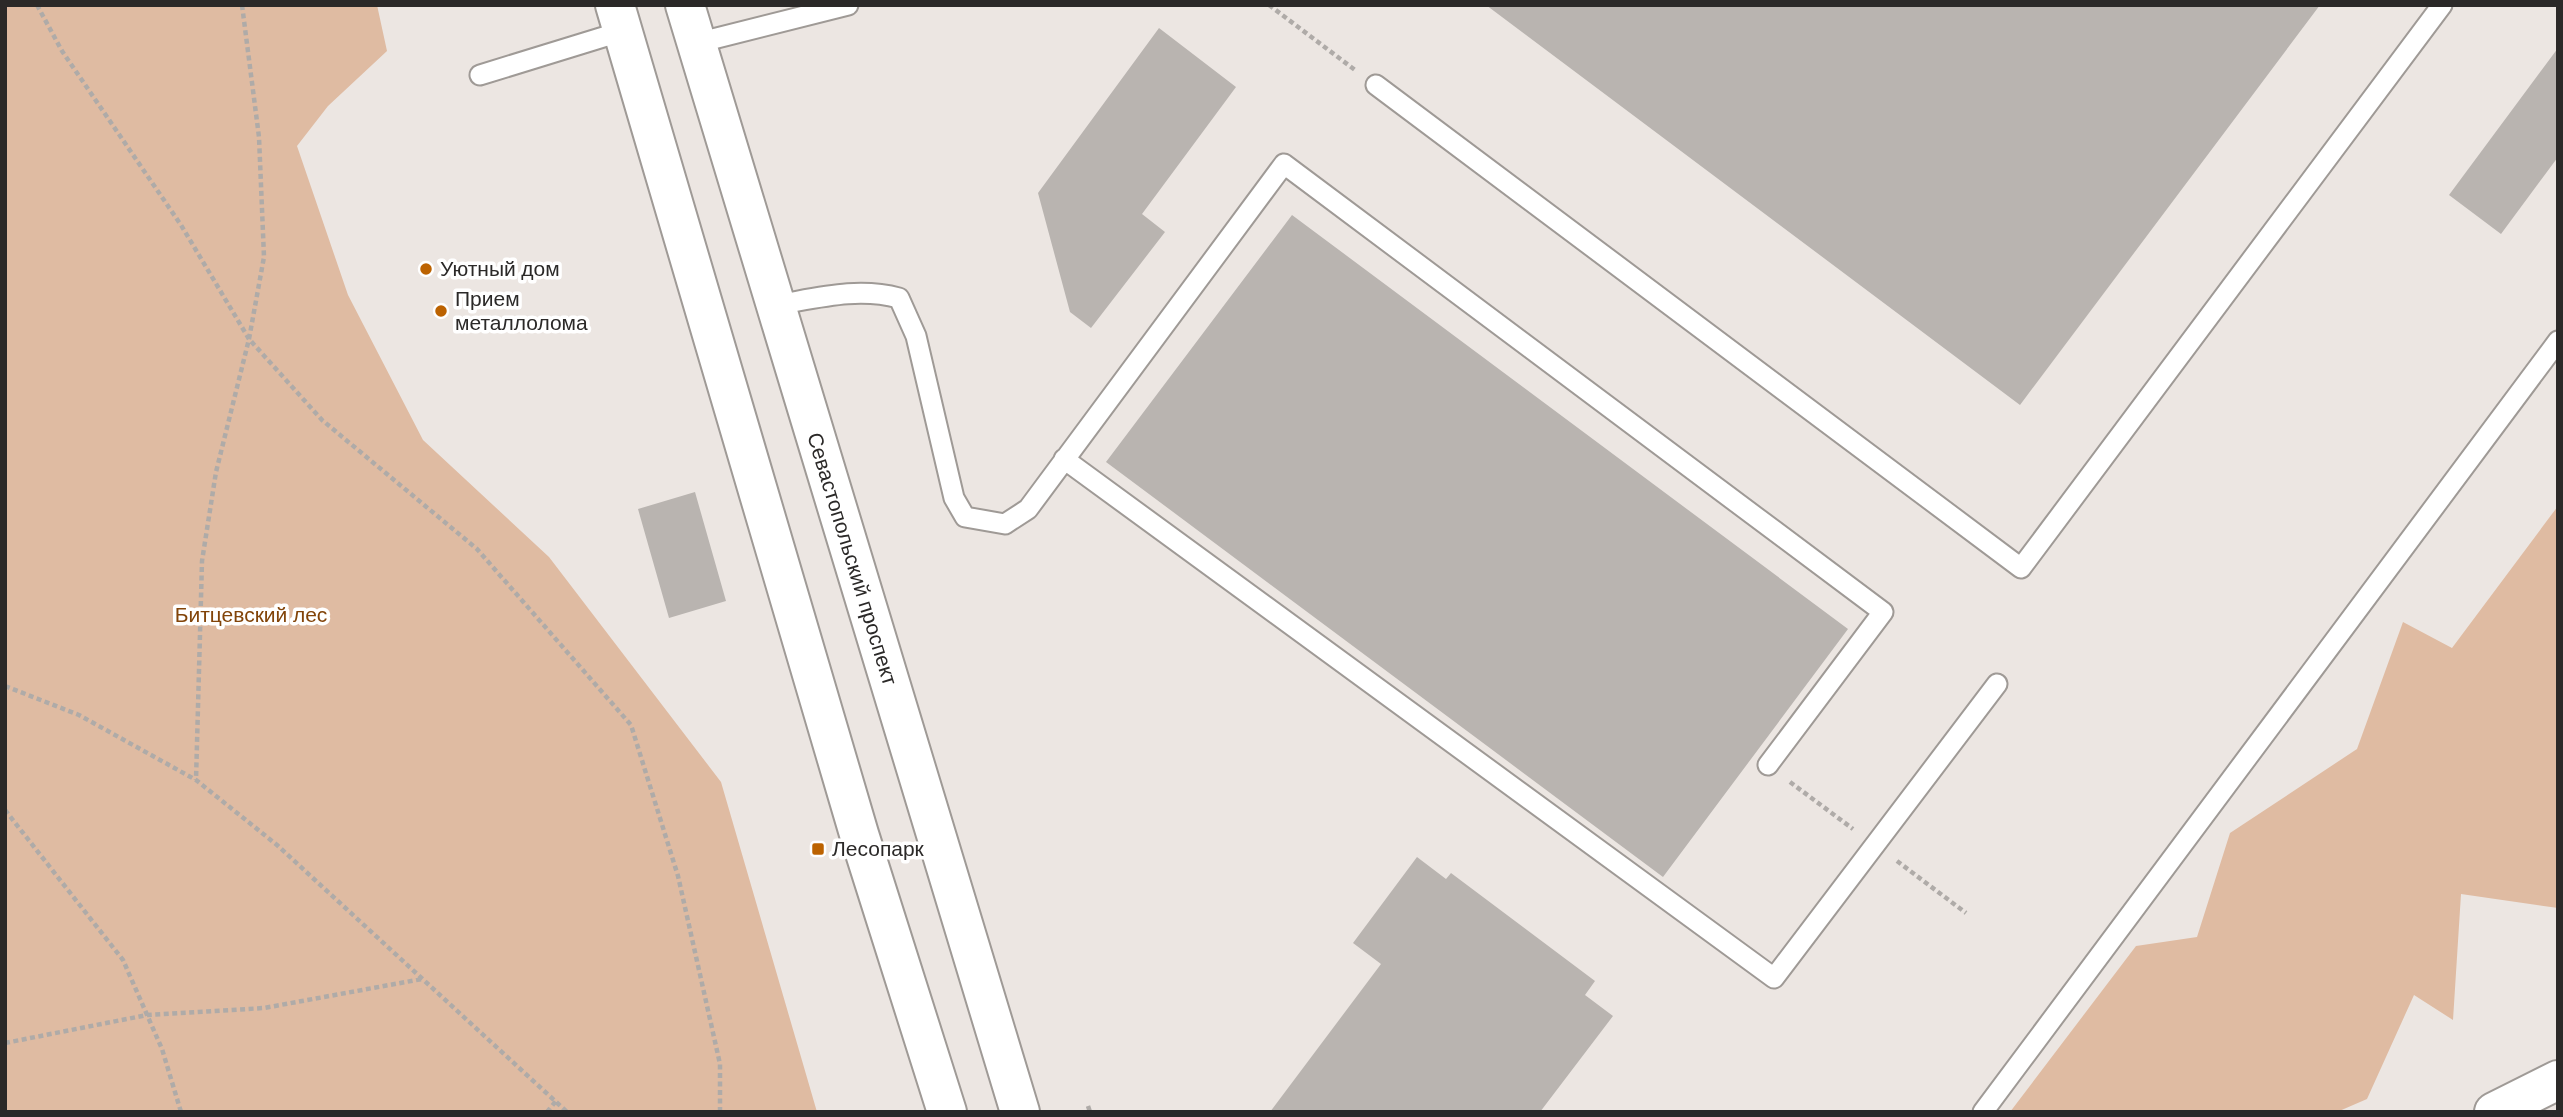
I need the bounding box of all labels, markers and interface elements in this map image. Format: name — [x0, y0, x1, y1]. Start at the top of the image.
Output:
place label: Уютный дом — [440, 255, 560, 283]
marker: Уютный дом — [418, 261, 434, 277]
place label: Прием металлолома — [455, 285, 588, 337]
marker: Прием металлолома — [433, 303, 449, 319]
street label: Севастопольский проспект — [800, 429, 904, 689]
park label: Битцевский лес — [175, 601, 327, 629]
place label: Лесопарк — [832, 835, 925, 863]
marker: Лесопарк — [810, 841, 826, 857]

